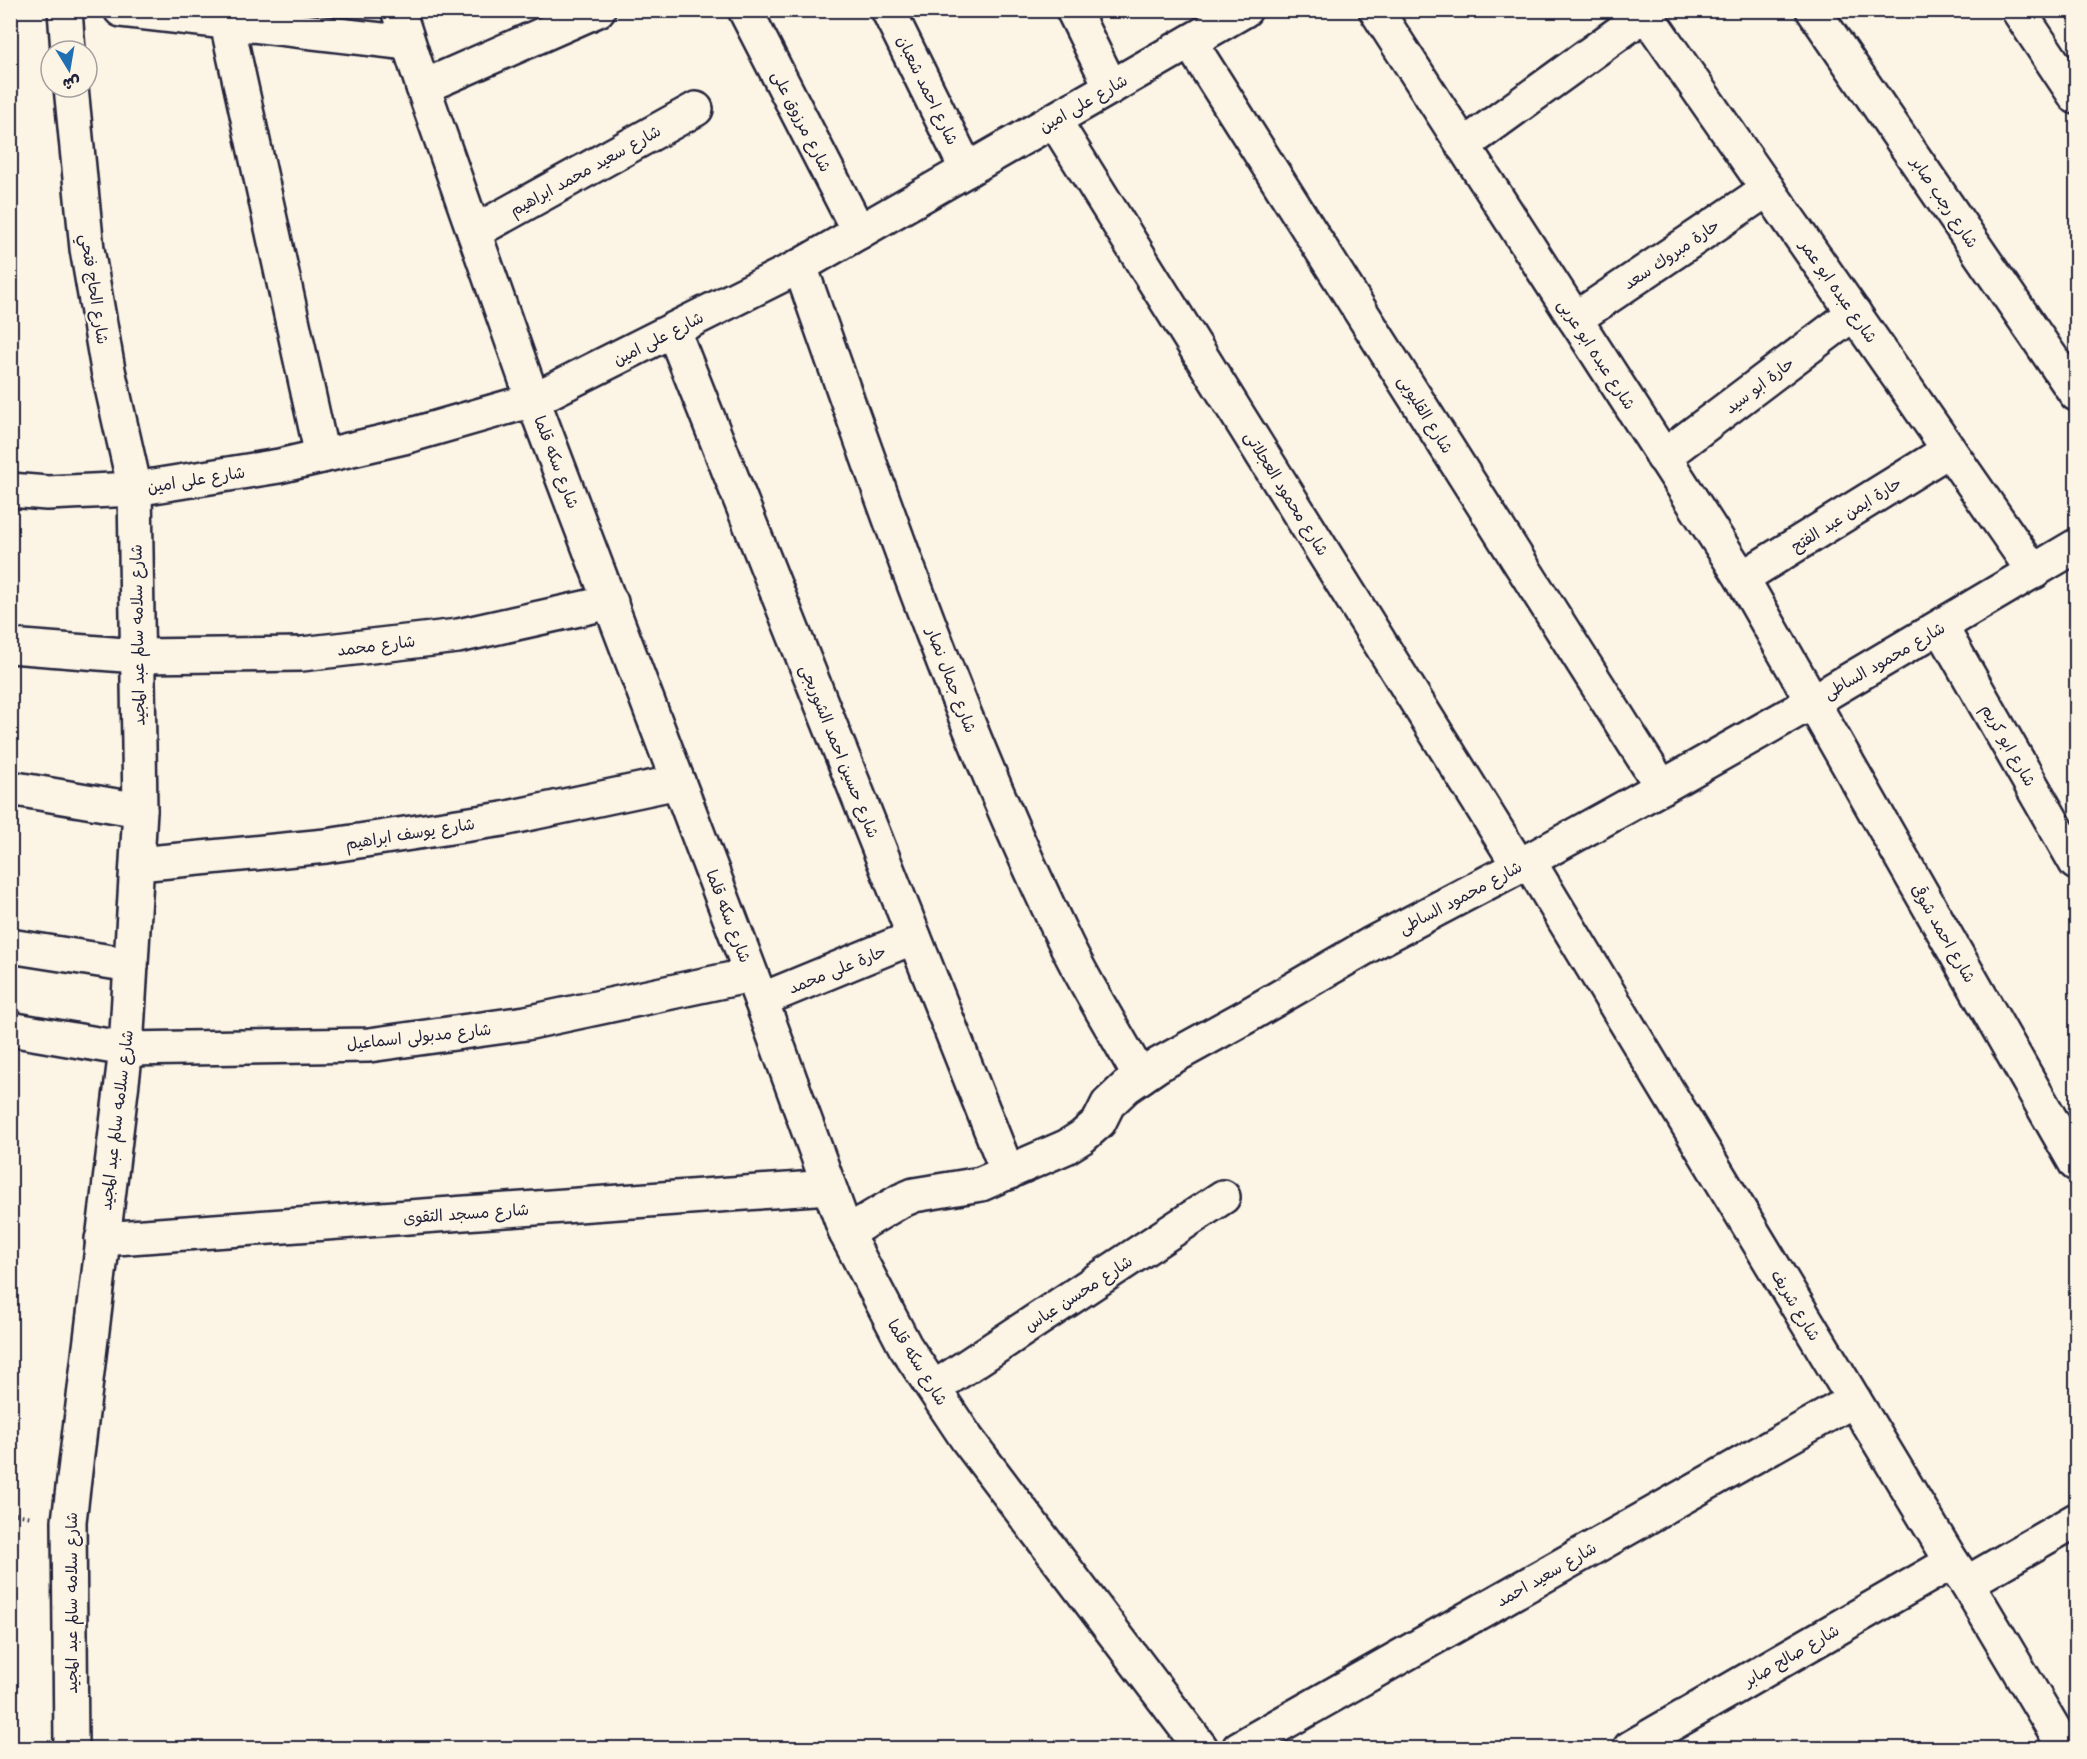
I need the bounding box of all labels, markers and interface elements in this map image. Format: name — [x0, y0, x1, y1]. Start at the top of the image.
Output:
street label: شارع احمد شعبان — [891, 33, 961, 149]
north arrow — [39, 39, 99, 99]
street label: شارع مرزوق على — [766, 68, 834, 176]
street label: شارع على امين — [1036, 71, 1132, 138]
text: ش — [61, 72, 82, 93]
street label: شارع سعيد محمد ابراهيم — [507, 122, 665, 222]
street label: شارع رجب صابر — [1904, 152, 1981, 253]
street label: حارة مبروك سعد — [1620, 216, 1723, 294]
street label: شارع الحاج فتحي — [71, 233, 112, 346]
street label: شارع عبده ابو عمر — [1793, 235, 1880, 348]
street label: شارع عبده ابو عربى — [1552, 296, 1638, 414]
street label: شارع على امين — [610, 308, 707, 371]
street label: حارة ابو سيد — [1721, 354, 1798, 418]
street label: شارع القليوبى — [1392, 372, 1456, 458]
street label: شارع سكه قلما — [528, 413, 582, 512]
street label: شارع محمود العجلاتى — [1239, 428, 1332, 560]
street label: شارع على امين — [146, 463, 247, 499]
street label: حارة ايمن عبد الفتح — [1788, 474, 1905, 557]
street label: شارع سلامه سالم عبد المجيد — [127, 544, 152, 726]
street label: شارع محمود الساطى — [1821, 619, 1949, 705]
street label: شارع جمال نصار — [920, 623, 979, 736]
street label: شارع محمد — [336, 632, 416, 662]
street label: شارع حسين احمد الشوربجى — [794, 662, 882, 841]
street label: شارع ابو كريم — [1975, 701, 2039, 791]
street label: شارع يوسف ابراهيم — [344, 815, 477, 856]
street label: شارع محمود الساطى — [1396, 858, 1526, 940]
street label: شارع سكه قلما — [700, 867, 754, 966]
street label: شارع احمد شوقى — [1906, 880, 1980, 987]
street label: حارة على محمد — [786, 942, 889, 999]
street label: شارع مدبولى اسماعيل — [346, 1020, 493, 1056]
street label: شارع سلامه سالم عبد المجيد — [97, 1029, 140, 1212]
street label: شارع مسجد التقوى — [403, 1201, 530, 1229]
street label: شارع محسن عباس — [1021, 1252, 1137, 1337]
street label: شارع شريف — [1765, 1267, 1823, 1345]
street label: شارع سكه قلما — [882, 1316, 951, 1410]
street label: شارع سلامه سالم عبد المجيد — [63, 1512, 84, 1694]
street label: شارع سعيد احمد — [1493, 1539, 1601, 1613]
street label: شارع صالح صابر — [1739, 1621, 1843, 1693]

